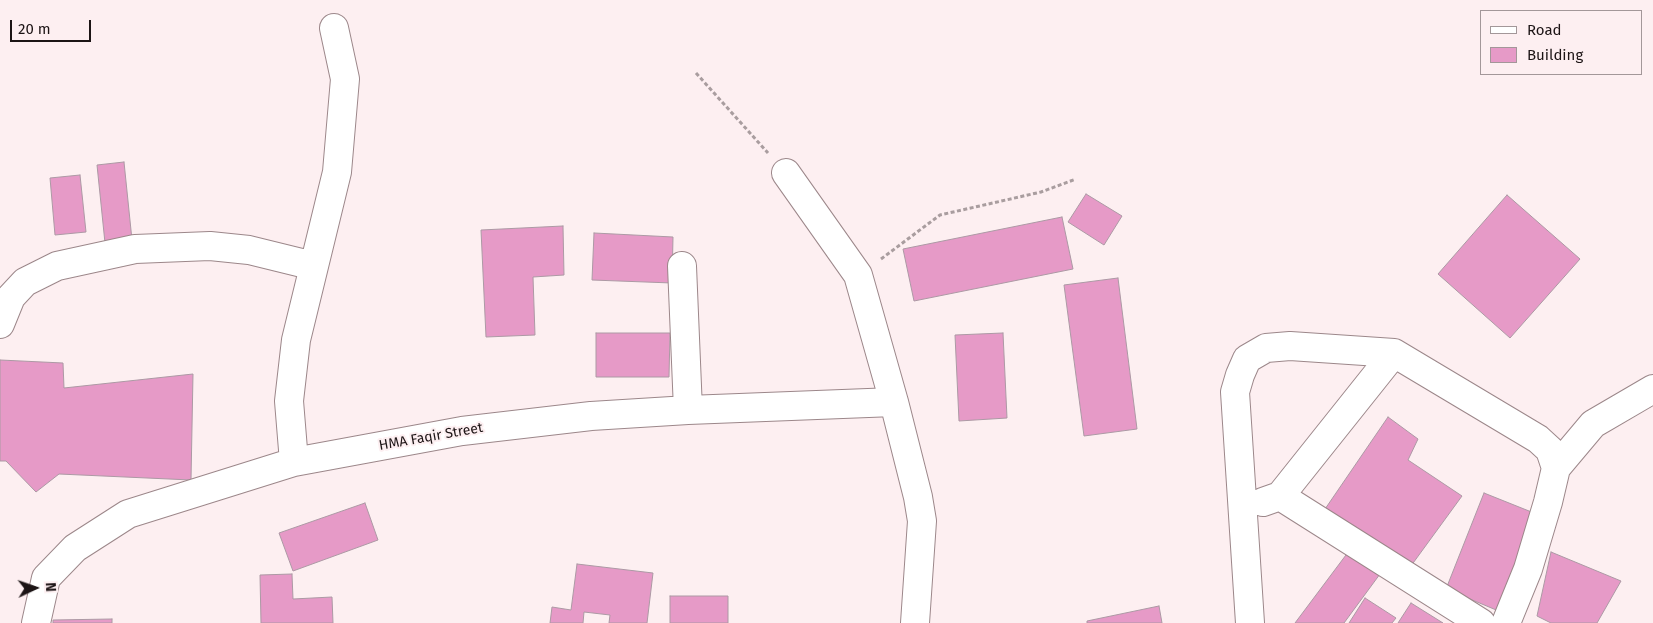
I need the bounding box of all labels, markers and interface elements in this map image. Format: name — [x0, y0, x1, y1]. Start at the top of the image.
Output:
scale bar — [12, 10, 94, 42]
legend — [1480, 10, 1643, 75]
text: 20 m — [18, 20, 51, 38]
text: Road — [1527, 21, 1562, 39]
text: Building — [1527, 46, 1583, 64]
street label: HMA Faqir Street — [378, 420, 484, 454]
north arrow — [10, 563, 60, 613]
text: N — [42, 582, 59, 592]

